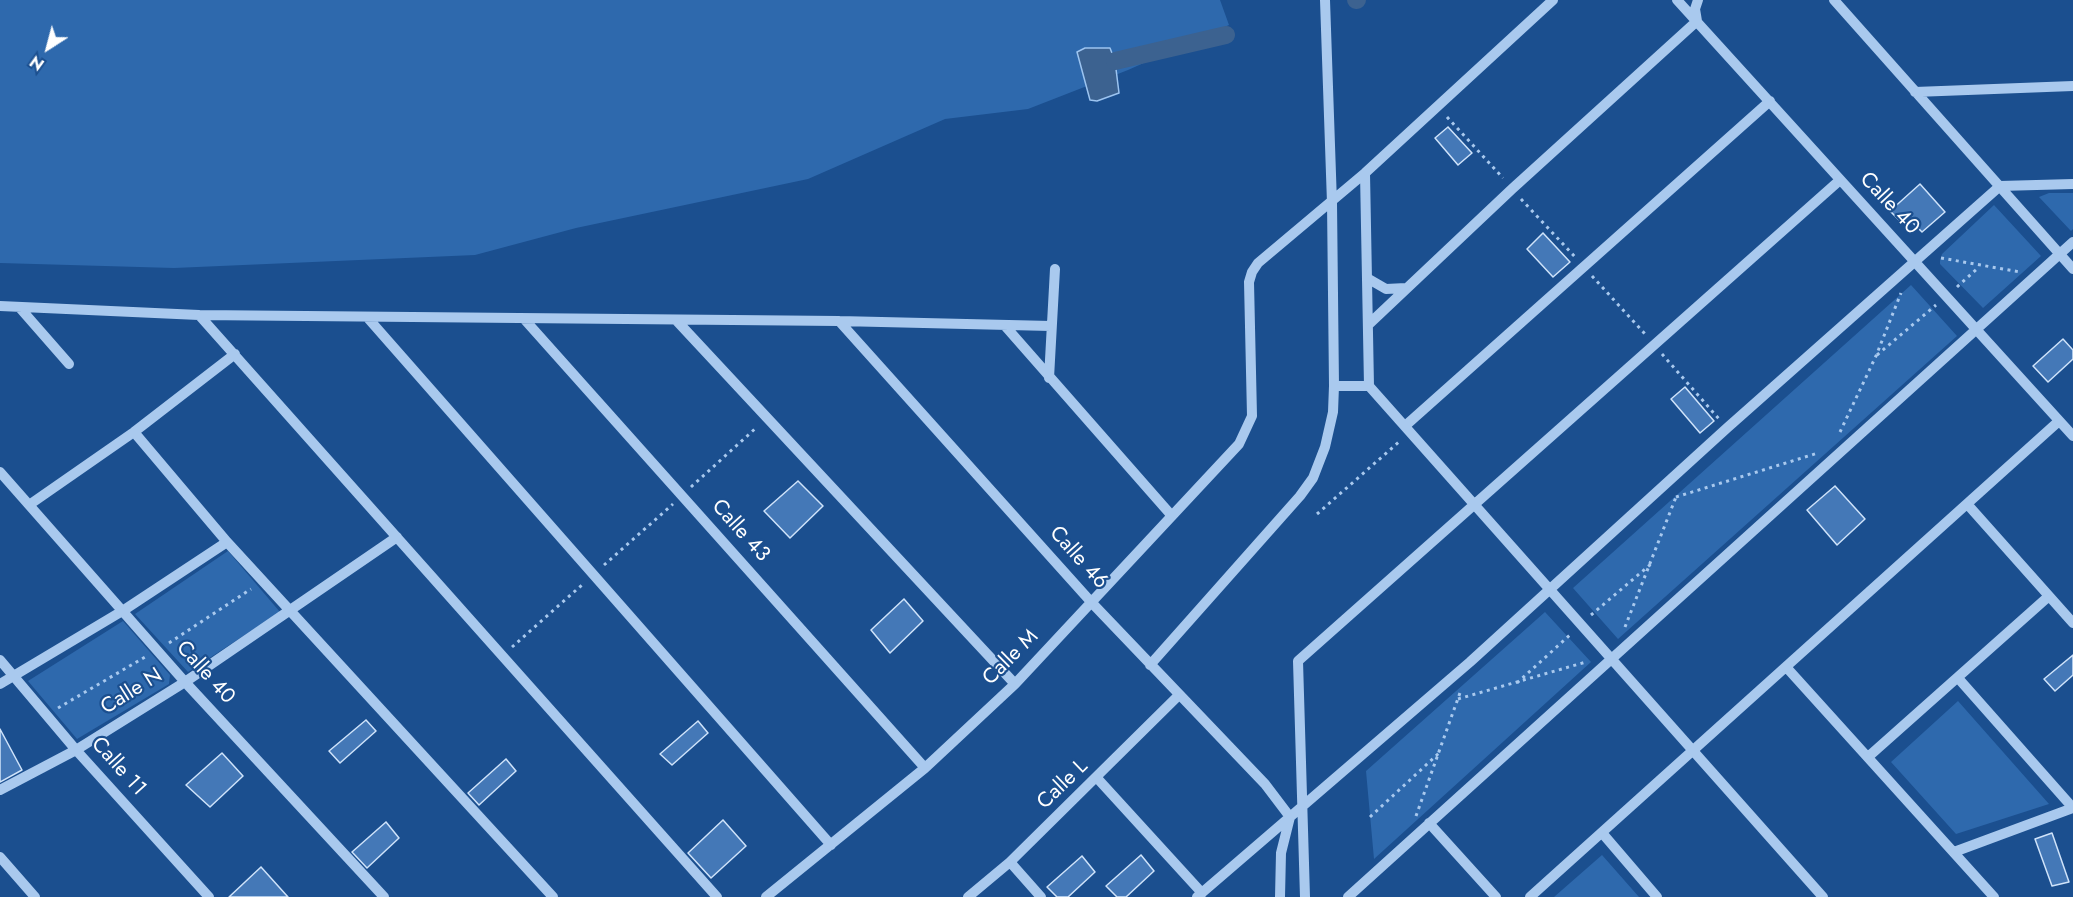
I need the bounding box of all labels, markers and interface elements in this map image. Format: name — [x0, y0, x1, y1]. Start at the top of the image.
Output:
north arrow — [18, 18, 78, 78]
text: N — [25, 50, 49, 76]
street label: Calle 40 — [1854, 168, 1924, 240]
street label: Calle 43 — [706, 495, 774, 567]
street label: Calle 46 — [1043, 521, 1113, 595]
street label: Calle M — [978, 625, 1044, 691]
street label: Calle 40 — [170, 636, 240, 710]
street label: Calle N — [97, 663, 167, 721]
street label: Calle 11 — [85, 732, 151, 802]
street label: Calle L — [1032, 755, 1094, 815]

